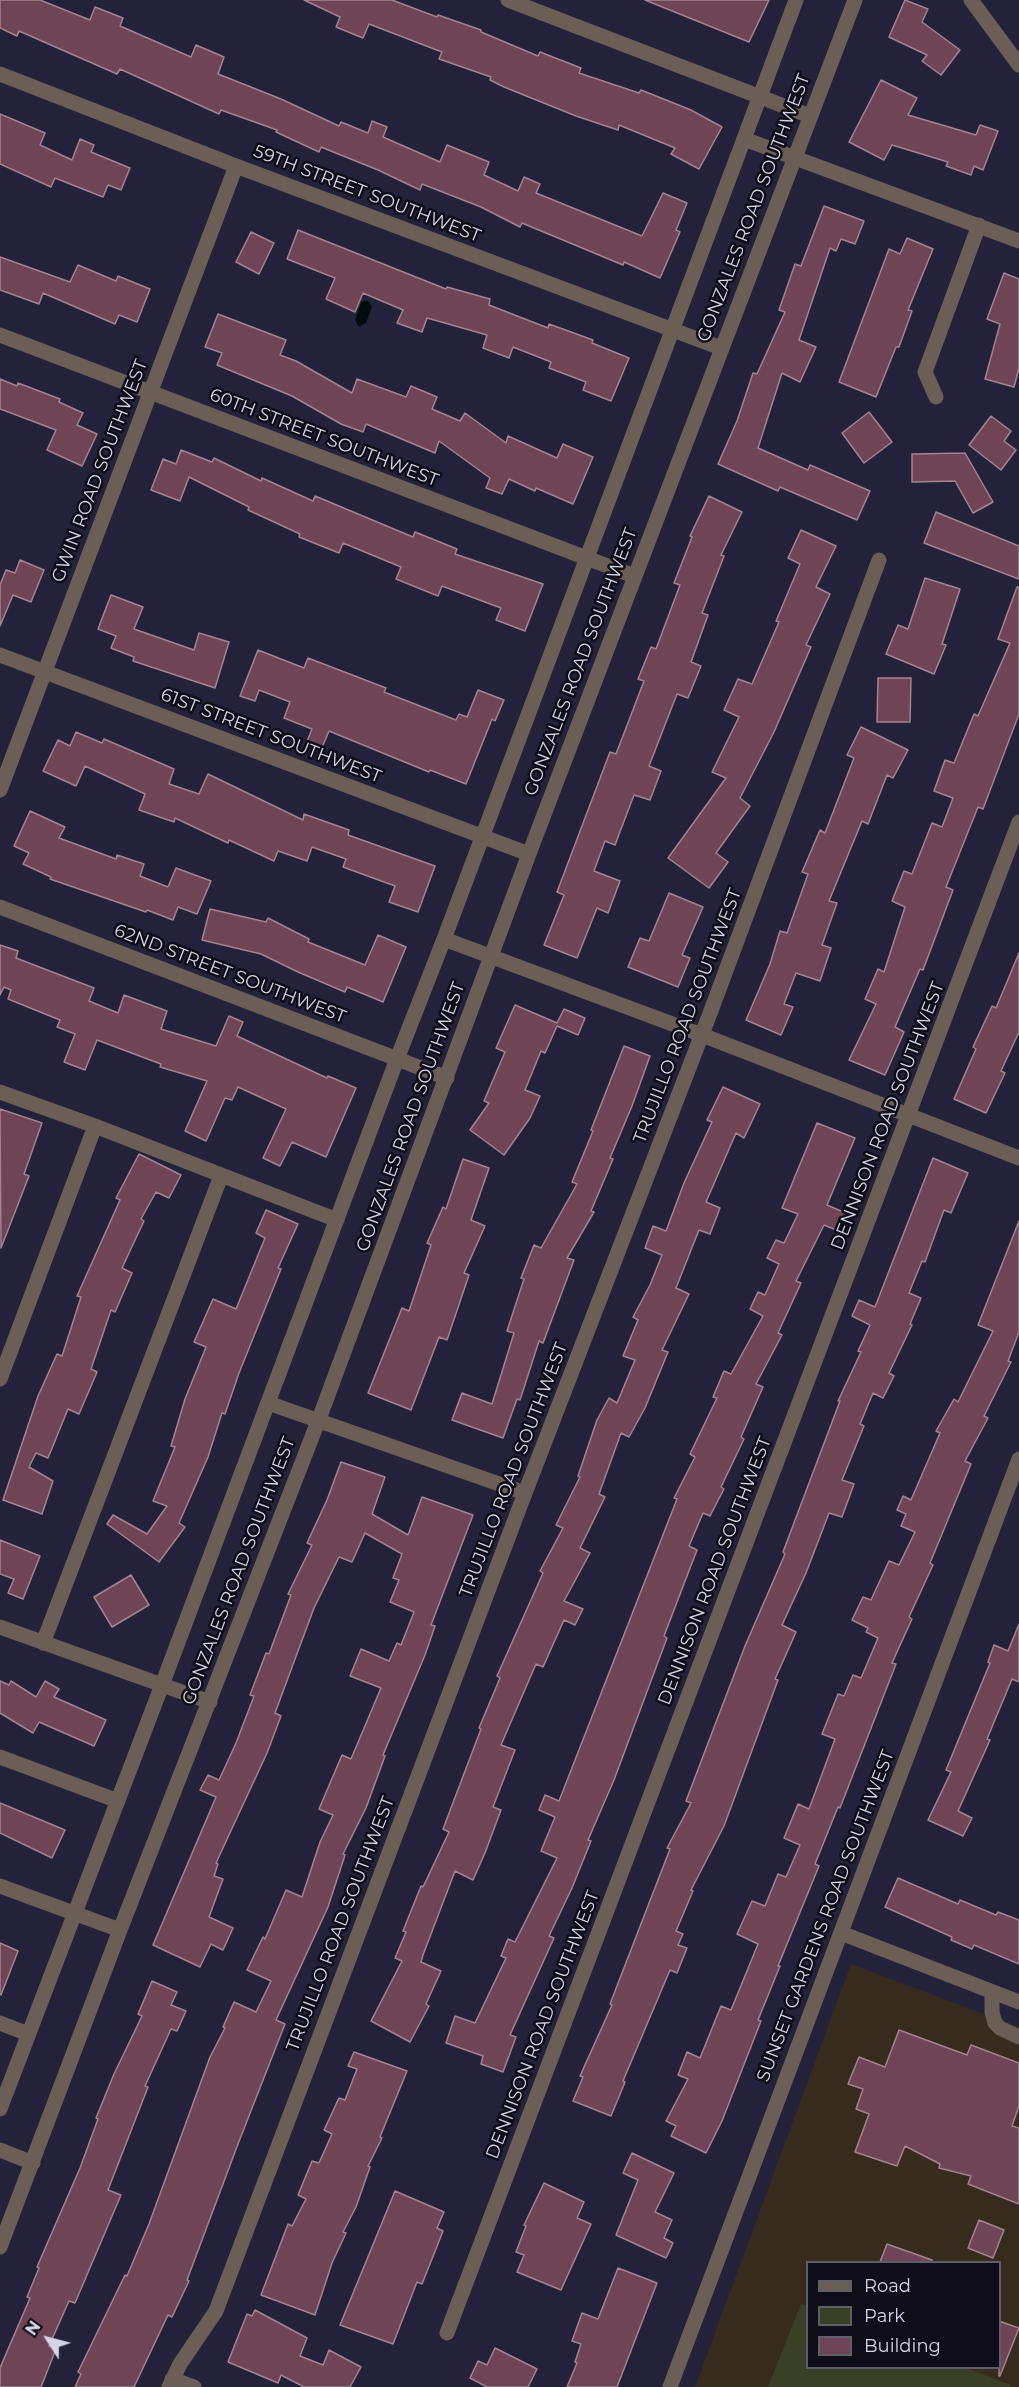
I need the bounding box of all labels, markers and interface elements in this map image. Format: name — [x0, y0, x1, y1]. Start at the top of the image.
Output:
street label: GONZALES ROAD SOUTHWEST — [693, 71, 815, 345]
street label: 59TH STREET SOUTHWEST — [250, 141, 484, 247]
street label: GWIN ROAD SOUTHWEST — [48, 357, 152, 585]
street label: 60TH STREET SOUTHWEST — [206, 384, 442, 492]
street label: GONZALES ROAD SOUTHWEST — [520, 525, 642, 799]
street label: 61ST STREET SOUTHWEST — [158, 684, 384, 788]
street label: TRUJILLO ROAD SOUTHWEST — [629, 886, 747, 1146]
street label: 62ND STREET SOUTHWEST — [111, 920, 349, 1028]
street label: GONZALES ROAD SOUTHWEST — [352, 979, 470, 1255]
street label: DENNISON ROAD SOUTHWEST — [827, 979, 949, 1253]
street label: TRUJILLO ROAD SOUTHWEST — [455, 1340, 573, 1600]
street label: GONZALES ROAD SOUTHWEST — [178, 1434, 300, 1708]
street label: DENNISON ROAD SOUTHWEST — [654, 1434, 776, 1708]
street label: SUNSET GARDENS ROAD SOUTHWEST — [753, 1747, 899, 2085]
street label: TRUJILLO ROAD SOUTHWEST — [282, 1794, 400, 2054]
street label: DENNISON ROAD SOUTHWEST — [482, 1888, 604, 2162]
legend — [806, 2261, 1001, 2369]
text: Road — [864, 2275, 911, 2297]
text: Park — [864, 2305, 905, 2327]
north arrow — [18, 2309, 78, 2369]
text: N — [22, 2317, 45, 2339]
text: Building — [864, 2335, 941, 2357]

